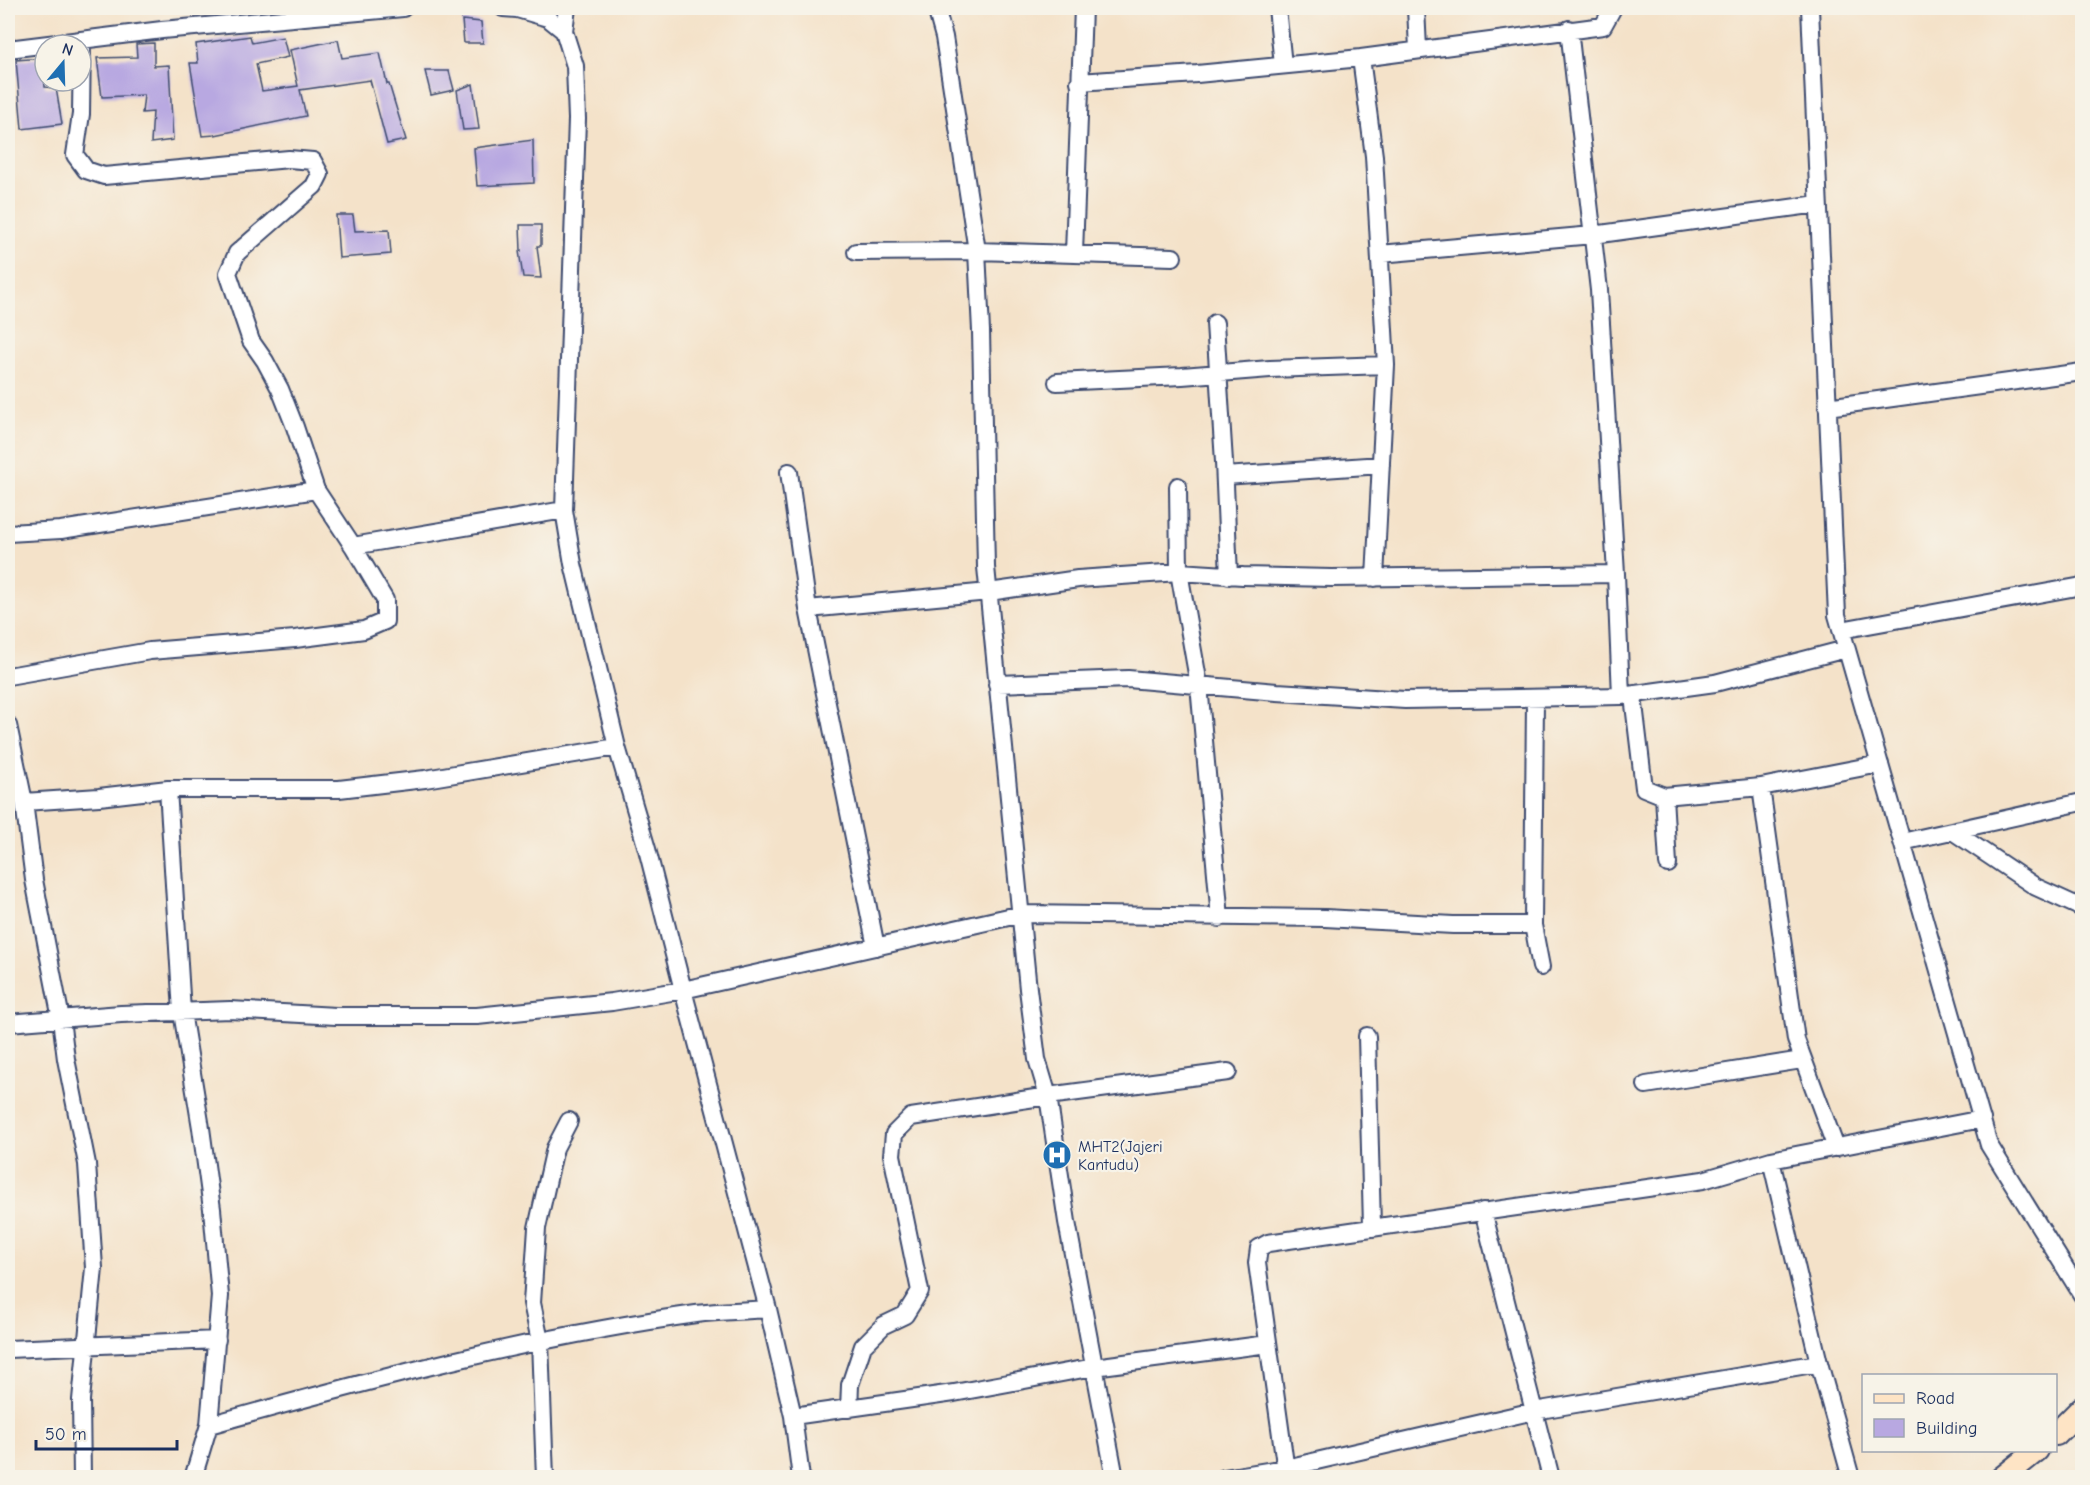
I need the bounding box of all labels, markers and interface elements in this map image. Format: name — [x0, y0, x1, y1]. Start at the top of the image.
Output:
north arrow — [33, 33, 93, 93]
text: N — [60, 40, 75, 60]
place label: MHT2(Jajeri Kantudu) — [1078, 1138, 1163, 1174]
hospital icon: MHT2(Jajeri Kantudu) — [1041, 1139, 1073, 1171]
legend — [1862, 1374, 2057, 1452]
text: Road — [1916, 1388, 1955, 1409]
scale bar — [36, 1413, 177, 1451]
text: Building — [1916, 1418, 1978, 1439]
text: 50 m — [45, 1424, 87, 1445]

